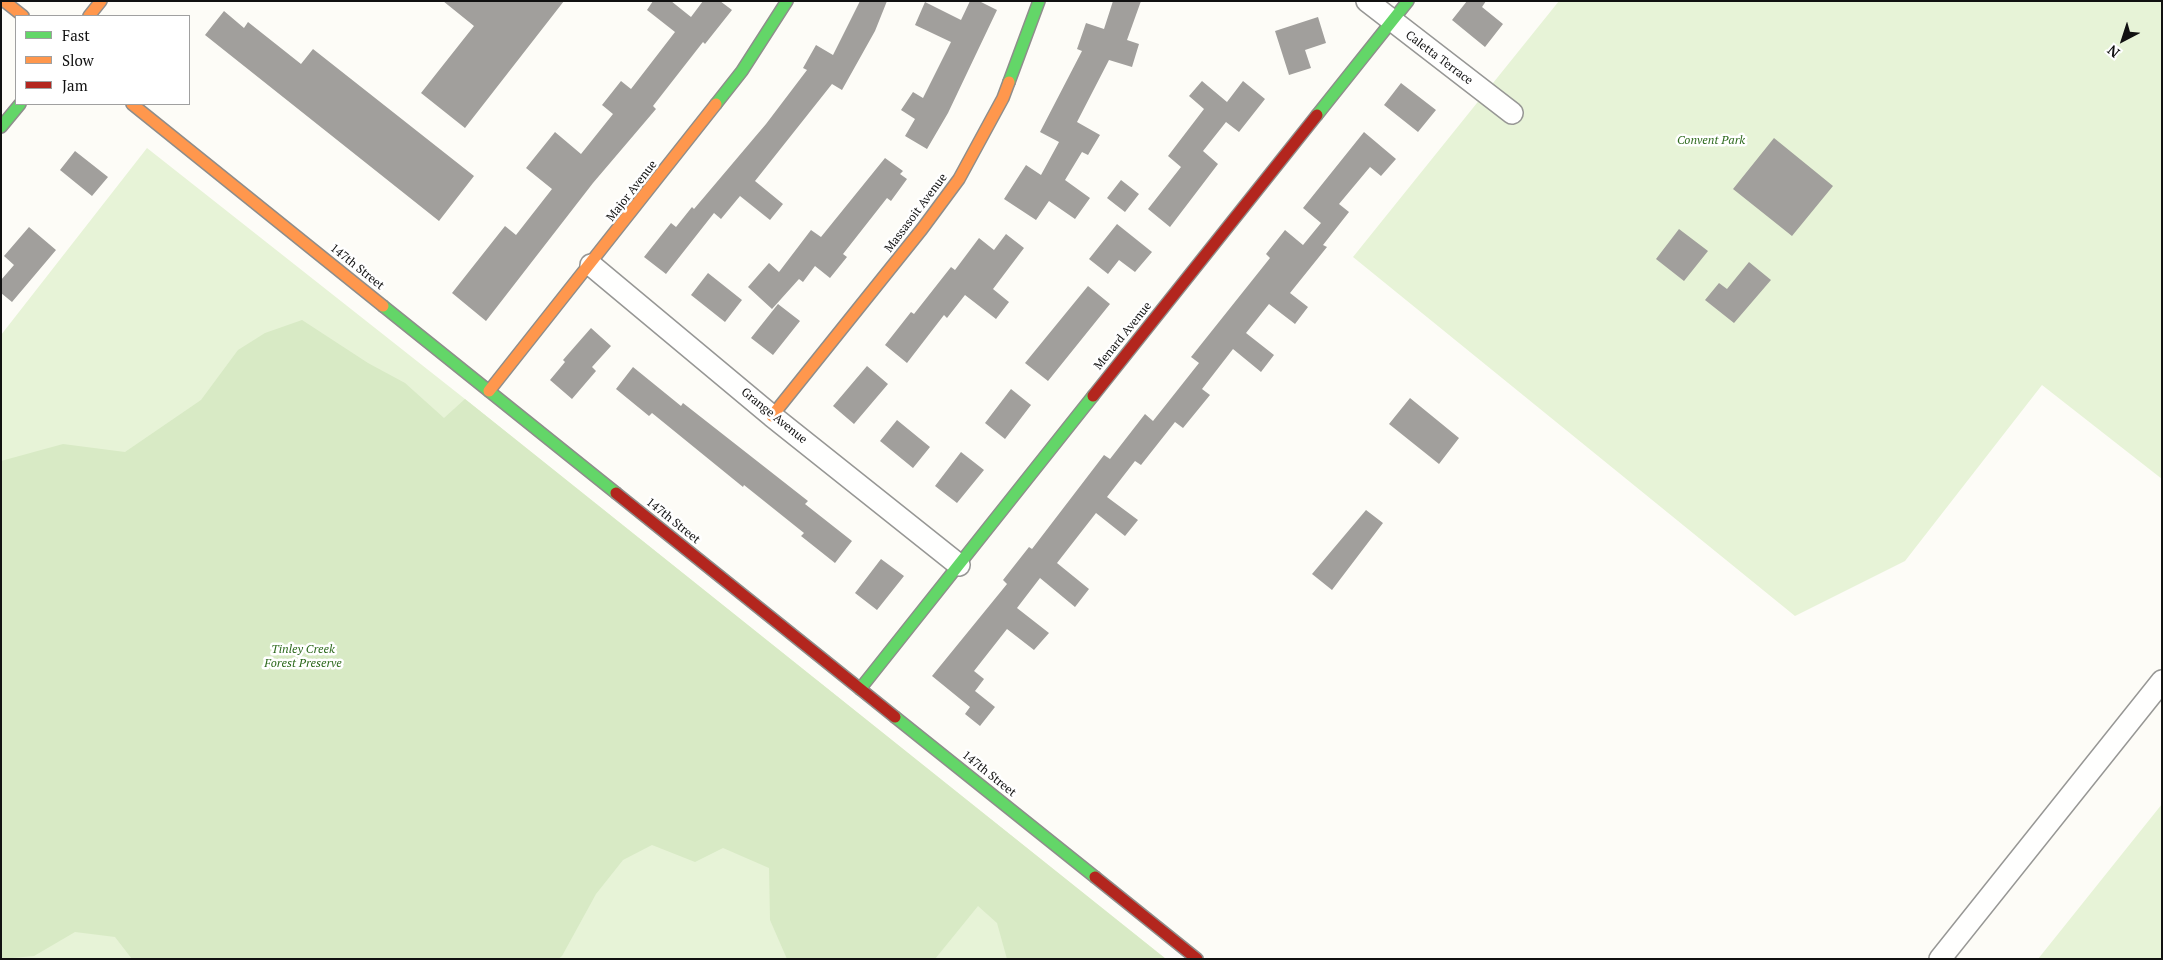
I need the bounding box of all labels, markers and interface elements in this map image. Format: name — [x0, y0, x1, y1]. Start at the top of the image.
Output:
legend — [15, 15, 190, 105]
north arrow — [2098, 15, 2148, 65]
text: Fast — [62, 25, 90, 45]
street label: Caletta Terrace — [1402, 28, 1476, 88]
text: N — [2103, 41, 2123, 63]
text: Slow — [62, 50, 94, 70]
text: Jam — [62, 75, 88, 95]
park label: Convent Park — [1677, 134, 1745, 148]
street label: Major Avenue — [604, 158, 660, 224]
street label: Massasoit Avenue — [882, 171, 950, 255]
street label: 147th Street — [327, 241, 387, 293]
street label: Menard Avenue — [1091, 299, 1155, 373]
street label: Grange Avenue — [738, 385, 810, 447]
street label: 147th Street — [643, 495, 703, 547]
park label: Tinley Creek Forest Preserve — [264, 643, 342, 671]
street label: 147th Street — [959, 748, 1019, 800]

